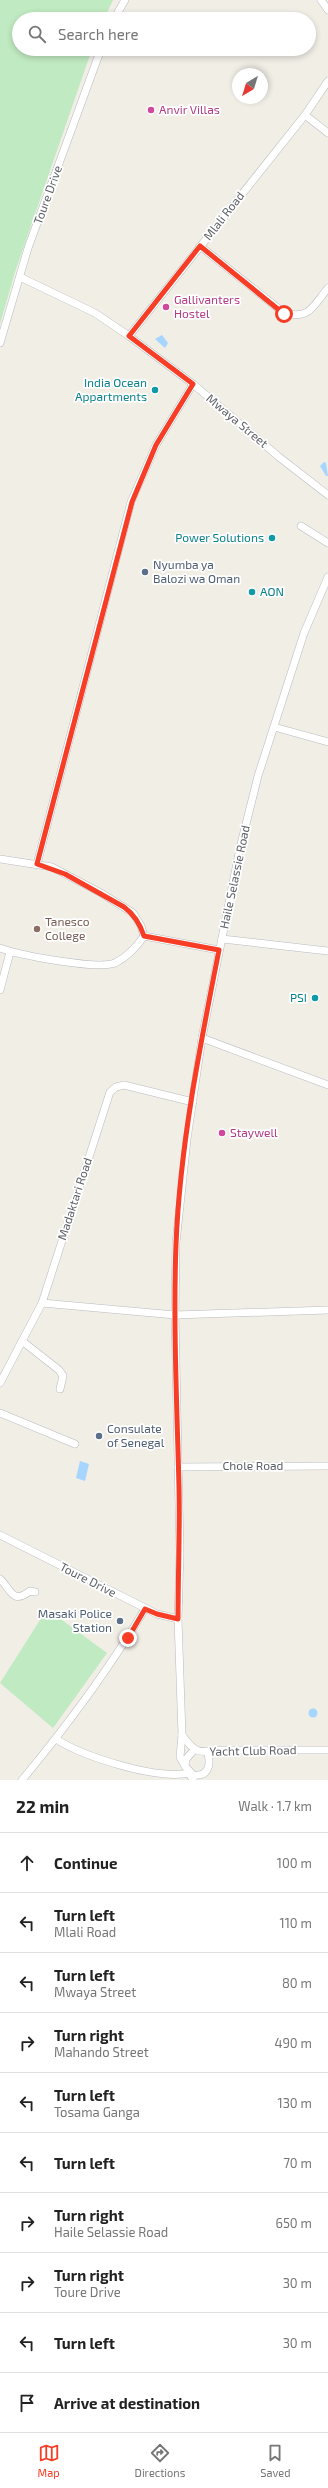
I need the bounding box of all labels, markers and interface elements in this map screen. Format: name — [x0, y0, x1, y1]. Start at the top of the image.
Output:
search box — [12, 12, 316, 56]
icon: search — [26, 23, 48, 45]
text: Search here — [58, 25, 139, 43]
north arrow — [232, 68, 268, 104]
place label: Anvir Villas — [159, 102, 220, 116]
marker: Anvir Villas — [146, 105, 156, 115]
street label: Toure Drive — [30, 163, 64, 226]
street label: Mlali Road — [200, 188, 246, 242]
place label: Gallivanters Hostel — [174, 292, 240, 320]
marker: Gallivanters Hostel — [161, 302, 171, 312]
route start — [275, 305, 293, 323]
place label: India Ocean Appartments — [75, 375, 147, 403]
marker: India Ocean Appartments — [150, 385, 160, 395]
street label: Mwaya Street — [204, 390, 272, 450]
place label: Power Solutions — [175, 530, 264, 544]
marker: Power Solutions — [267, 533, 277, 543]
place label: Nyumba ya Balozi wa Oman — [153, 557, 240, 585]
marker: Nyumba ya Balozi wa Oman — [140, 567, 150, 577]
place label: AON — [260, 584, 284, 598]
marker: AON — [247, 587, 257, 597]
street label: Haile Selassie Road — [216, 824, 252, 930]
place label: Tanesco College — [45, 914, 90, 942]
marker: Tanesco College — [32, 924, 42, 934]
place label: PSI — [290, 990, 307, 1004]
marker: PSI — [310, 993, 320, 1003]
place label: Staywell — [230, 1125, 278, 1139]
marker: Staywell — [217, 1128, 227, 1138]
street label: Madaktari Road — [54, 1156, 94, 1242]
place label: Consulate of Senegal — [107, 1421, 165, 1449]
marker: Consulate of Senegal — [94, 1431, 104, 1441]
street label: Chole Road — [223, 1458, 283, 1472]
street label: Toure Drive — [58, 1559, 119, 1599]
place label: Masaki Police Station — [38, 1606, 112, 1634]
marker: Masaki Police Station — [115, 1616, 125, 1626]
route end — [119, 1629, 137, 1647]
street label: Yacht Club Road — [209, 1742, 297, 1758]
text: 22 min — [16, 1796, 69, 1816]
text: Walk · 1.7 km — [238, 1798, 312, 1814]
icon: ahead — [16, 1852, 38, 1874]
text: Continue — [54, 1854, 117, 1872]
text: 100 m — [277, 1855, 312, 1871]
text: Turn left — [54, 1906, 115, 1924]
icon: left — [16, 1912, 38, 1934]
text: 110 m — [280, 1915, 312, 1931]
text: Mlali Road — [54, 1924, 116, 1940]
text: Turn left — [54, 1966, 115, 1984]
icon: left — [16, 1972, 38, 1994]
text: 80 m — [282, 1975, 312, 1991]
text: Mwaya Street — [54, 1984, 136, 2000]
text: Turn right — [54, 2026, 124, 2044]
icon: right — [16, 2032, 38, 2054]
text: 490 m — [274, 2035, 312, 2051]
text: Mahando Street — [54, 2044, 149, 2060]
text: Turn left — [54, 2086, 115, 2104]
icon: left — [16, 2092, 38, 2114]
text: 130 m — [277, 2095, 312, 2111]
text: Tosama Ganga — [54, 2104, 140, 2120]
icon: left — [16, 2152, 38, 2174]
text: Turn left — [54, 2154, 115, 2172]
text: 70 m — [283, 2155, 312, 2171]
text: Turn right — [54, 2206, 124, 2224]
icon: right — [16, 2212, 38, 2234]
text: 650 m — [275, 2215, 312, 2231]
text: Haile Selassie Road — [54, 2224, 168, 2240]
text: Turn right — [54, 2266, 124, 2284]
icon: right — [16, 2272, 38, 2294]
text: 30 m — [283, 2275, 312, 2291]
text: Toure Drive — [54, 2284, 121, 2300]
icon: left — [16, 2332, 38, 2354]
text: Turn left — [54, 2334, 115, 2352]
text: 30 m — [283, 2335, 312, 2351]
icon: arrive — [16, 2392, 38, 2414]
text: Arrive at destination — [54, 2394, 200, 2412]
tab: Map — [38, 2442, 60, 2479]
tab: Directions — [135, 2442, 185, 2479]
tab: Saved — [260, 2442, 291, 2479]

